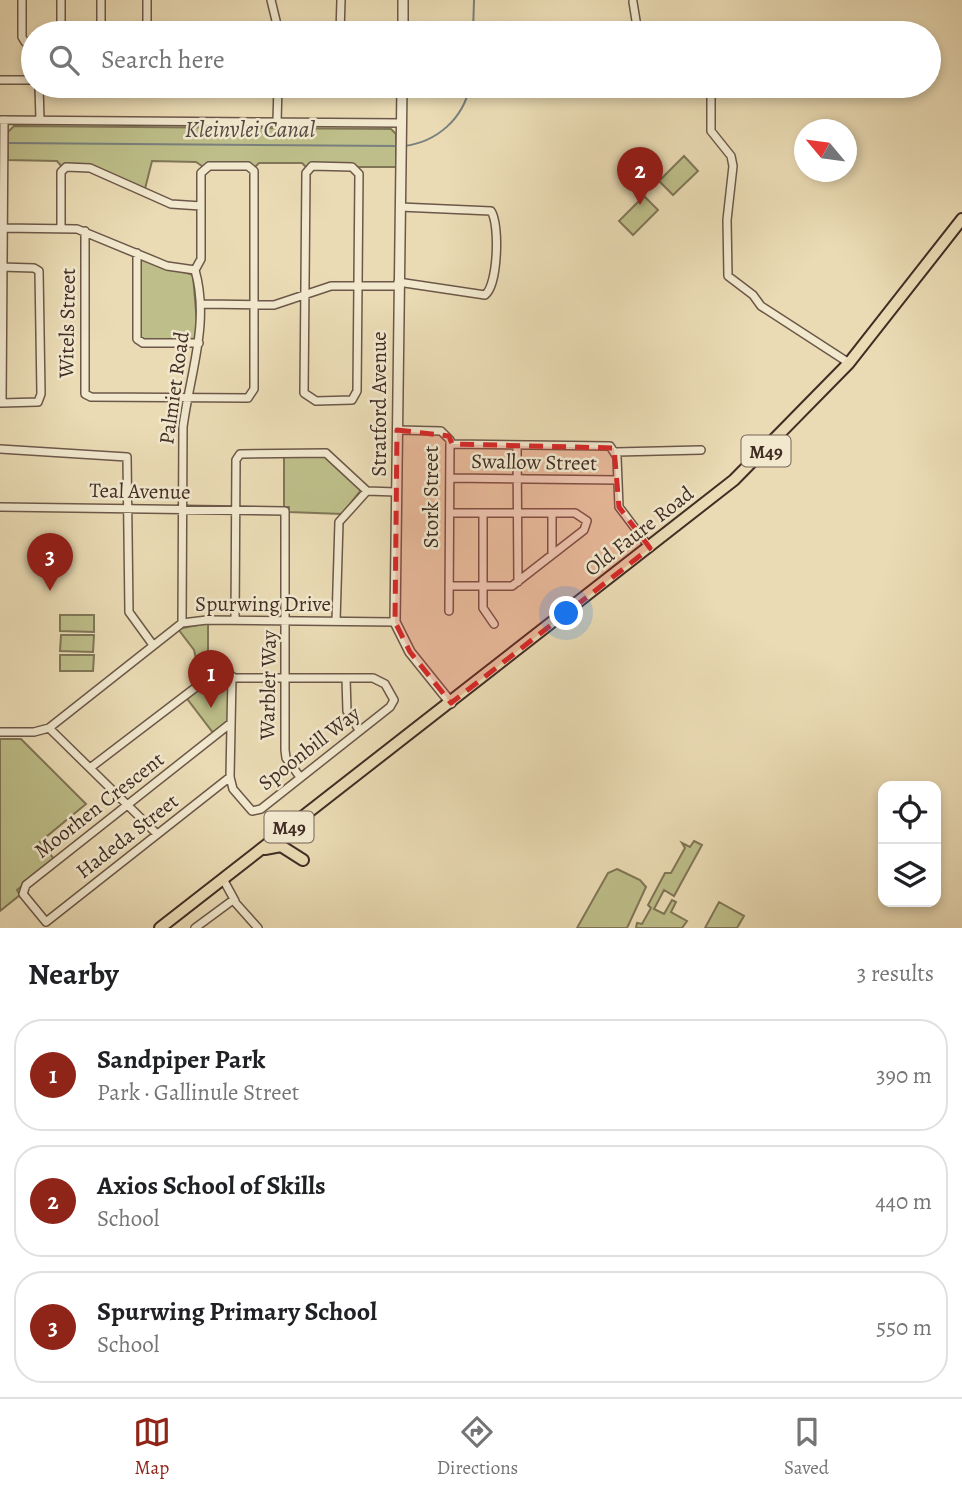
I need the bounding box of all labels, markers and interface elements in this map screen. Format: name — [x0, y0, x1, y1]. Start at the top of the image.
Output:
search box — [21, 21, 941, 98]
icon: search — [45, 41, 83, 79]
text: Search here — [101, 42, 225, 77]
water label: Kleinvlei Canal — [185, 114, 315, 145]
north arrow — [794, 119, 857, 182]
pin: 2 — [617, 147, 663, 205]
street label: Witels Street — [52, 268, 82, 379]
street label: Palmiet Road — [152, 329, 196, 446]
street label: Stratford Avenue — [365, 331, 393, 477]
road number: M49 — [742, 436, 790, 466]
street label: Stork Street — [417, 446, 445, 548]
street label: Swallow Street — [471, 447, 597, 477]
street label: Teal Avenue — [89, 476, 191, 506]
street label: Old Faure Road — [579, 479, 700, 582]
pin: 3 — [27, 533, 73, 591]
street label: Spurwing Drive — [195, 590, 331, 618]
your location — [549, 596, 583, 630]
street label: Warbler Way — [253, 629, 283, 741]
pin: 1 — [188, 650, 234, 708]
street label: Spoonbill Way — [252, 699, 366, 797]
street label: Moorhen Crescent — [28, 745, 170, 865]
map controls — [878, 781, 941, 907]
button: locate — [878, 781, 941, 844]
street label: Hadeda Street — [70, 787, 184, 885]
road number: M49 — [264, 812, 314, 842]
button: layers — [878, 844, 941, 907]
text: Nearby — [28, 954, 119, 994]
text: 3 results — [857, 958, 934, 989]
text: Sandpiper Park — [97, 1042, 265, 1077]
text: 1 — [49, 1060, 57, 1091]
text: 390 m — [876, 1060, 932, 1091]
text: Park · Gallinule Street — [97, 1077, 299, 1108]
text: Axios School of Skills — [97, 1168, 326, 1203]
text: 2 — [47, 1186, 59, 1217]
text: 440 m — [875, 1186, 932, 1217]
text: School — [97, 1203, 159, 1234]
text: Spurwing Primary School — [97, 1294, 377, 1329]
text: 3 — [48, 1312, 58, 1343]
text: 550 m — [876, 1312, 932, 1343]
text: School — [97, 1329, 159, 1360]
tab: Map — [133, 1413, 171, 1481]
tab: Directions — [437, 1413, 518, 1481]
tab: Saved — [784, 1413, 829, 1481]

